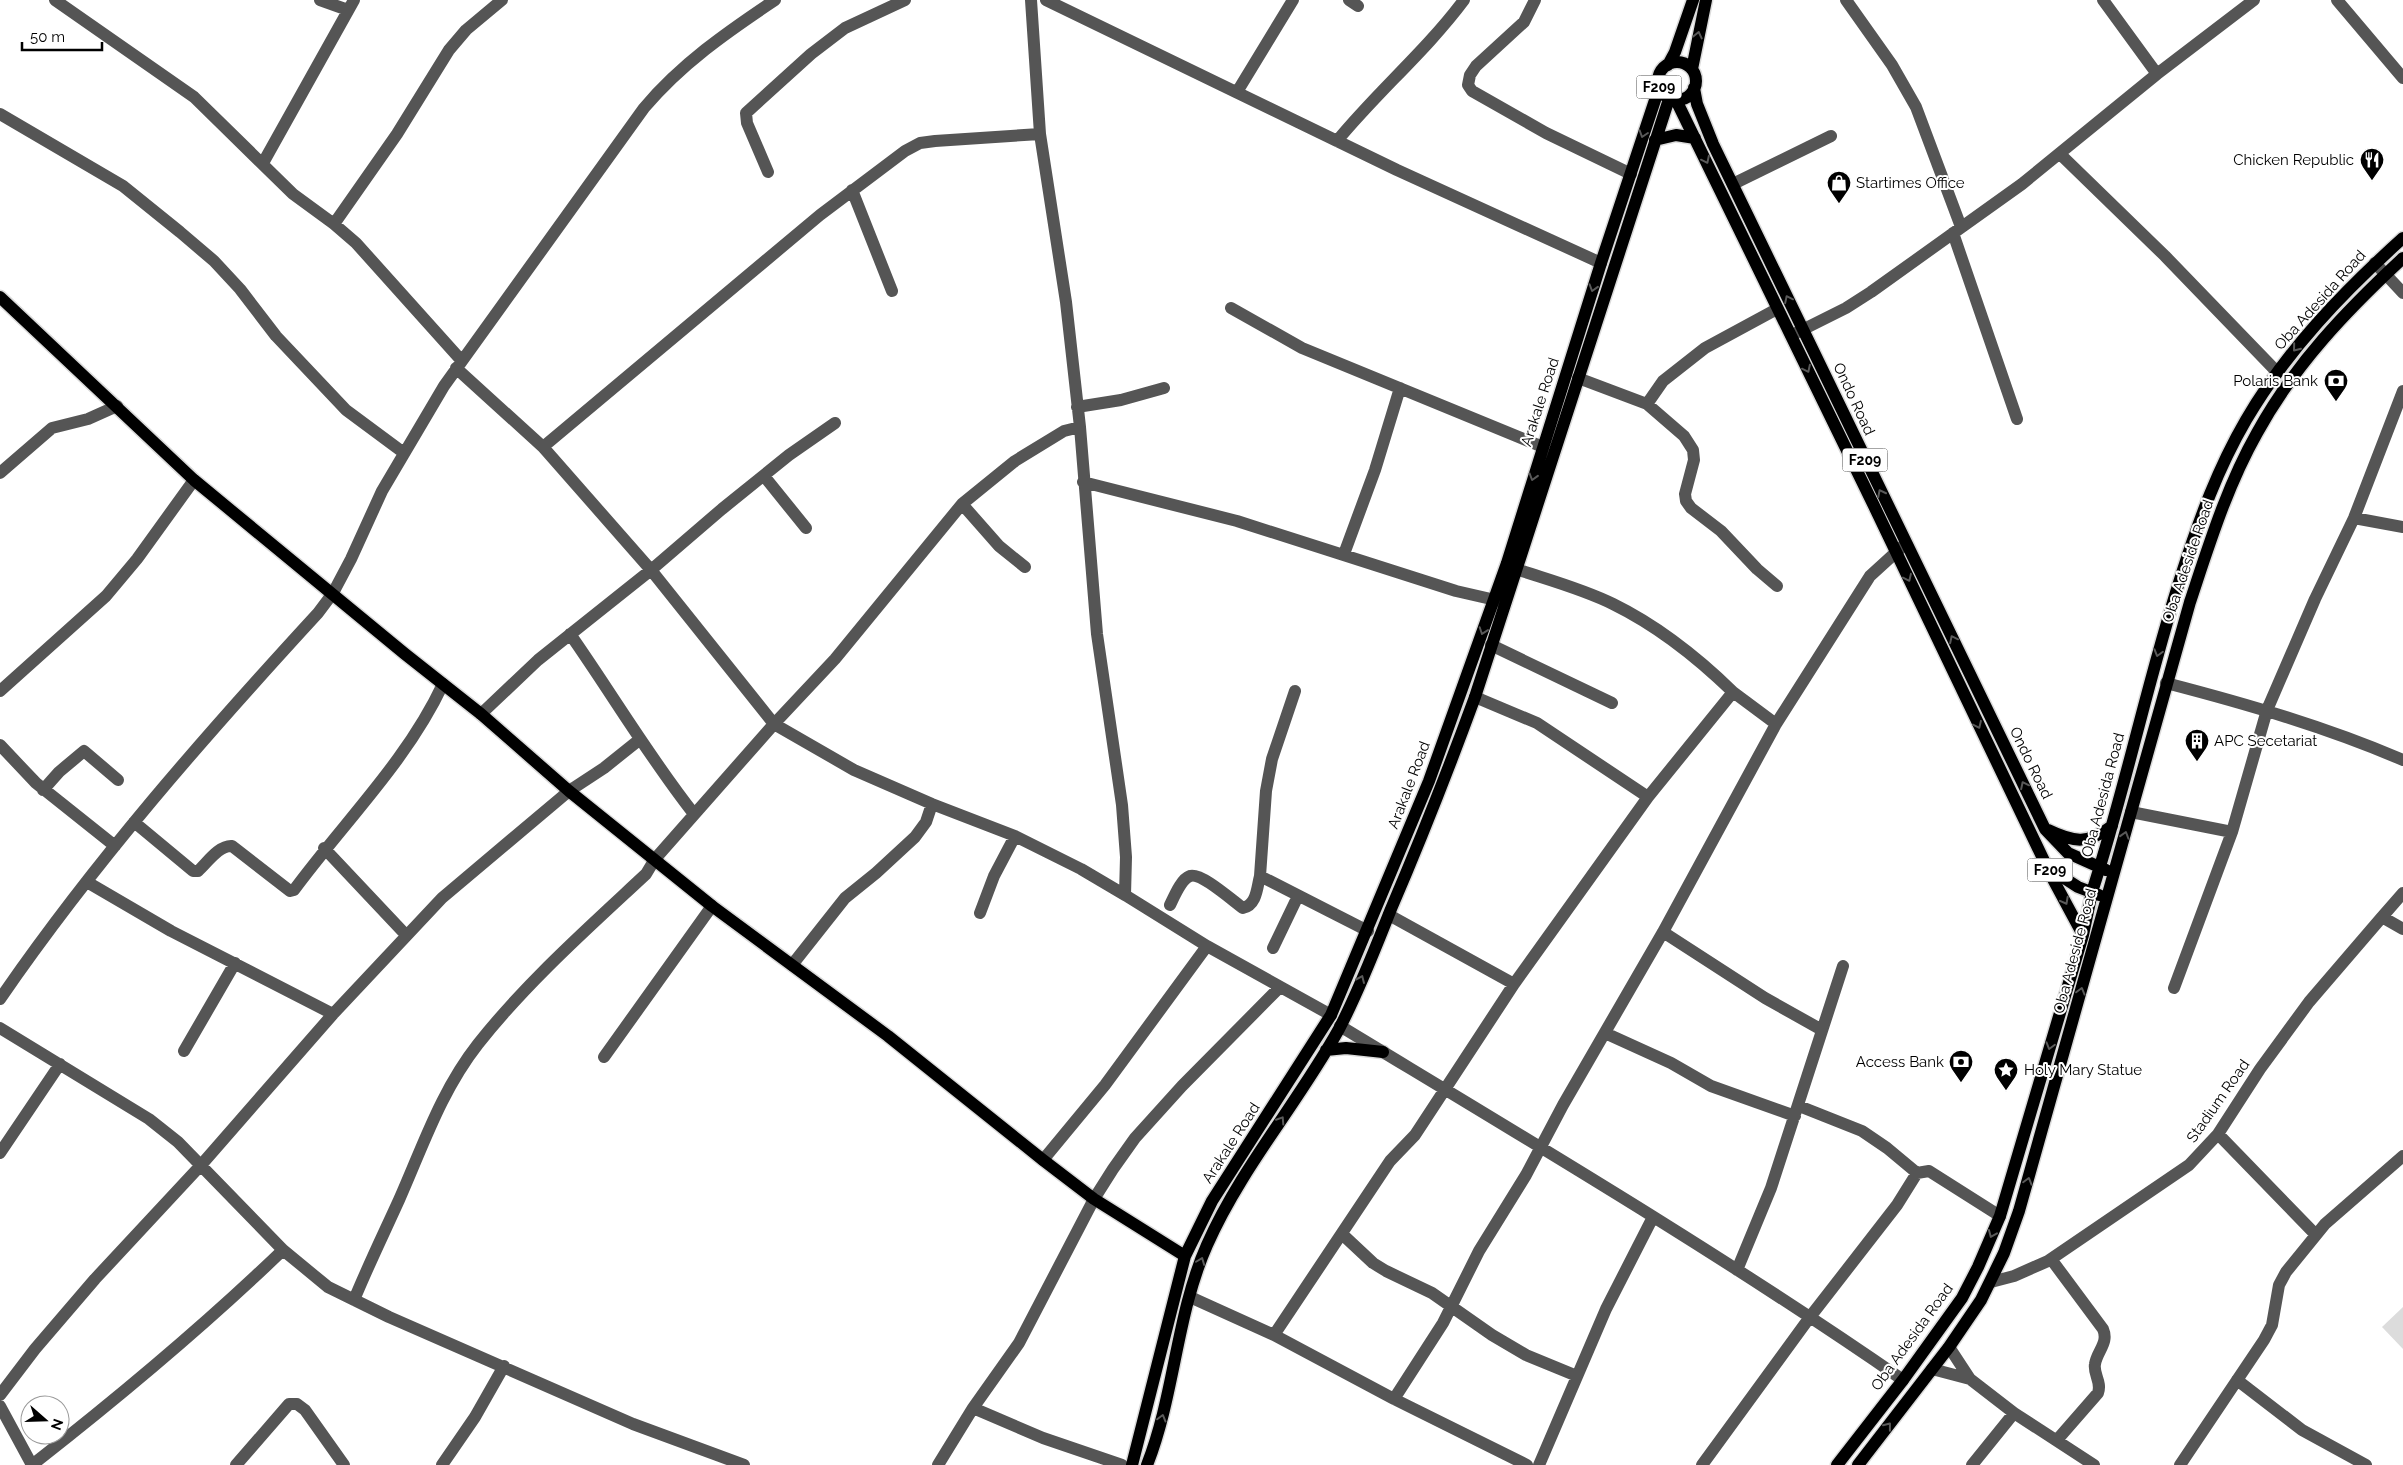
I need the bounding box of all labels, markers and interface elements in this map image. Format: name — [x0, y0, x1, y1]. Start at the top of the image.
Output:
scale bar — [22, 20, 102, 52]
text: 50 m — [30, 28, 65, 46]
one-way arrow — [1692, 30, 1703, 39]
road number: F209 — [1636, 75, 1682, 98]
one-way arrow — [1639, 129, 1649, 138]
restaurant icon: Chicken Republic — [2359, 147, 2385, 181]
place label: Chicken Republic — [2233, 151, 2354, 169]
one-way arrow — [1700, 154, 1710, 163]
shop icon: Startimes Office — [1826, 170, 1852, 204]
place label: Startimes Office — [1856, 174, 1965, 192]
street label: Oba Adesida Road — [2271, 246, 2369, 354]
one-way arrow — [1589, 284, 1599, 292]
one-way arrow — [1784, 295, 1794, 304]
one-way arrow — [2294, 342, 2302, 351]
street label: Arakale Road — [1517, 355, 1563, 449]
street label: Ondo Road — [1829, 360, 1879, 438]
one-way arrow — [1801, 363, 1811, 372]
bank icon: Polaris Bank — [2323, 368, 2349, 402]
place label: Polaris Bank — [2233, 372, 2318, 390]
road number: F209 — [1842, 448, 1888, 472]
one-way arrow — [1529, 472, 1539, 480]
one-way arrow — [1877, 489, 1887, 498]
street label: Oba Adeside Road — [2159, 497, 2217, 625]
one-way arrow — [1902, 573, 1912, 582]
one-way arrow — [1479, 626, 1489, 635]
one-way arrow — [1948, 635, 1959, 644]
one-way arrow — [2154, 648, 2164, 656]
one-way arrow — [1971, 720, 1982, 729]
street label: Ondo Road — [2006, 724, 2056, 802]
building icon: APC Secetariat — [2184, 728, 2210, 762]
street label: Oba Adesida Road — [2078, 731, 2128, 859]
place label: APC Secetariat — [2214, 732, 2317, 750]
street label: Arakale Road — [1384, 739, 1434, 831]
one-way arrow — [2019, 781, 2030, 790]
one-way arrow — [2119, 831, 2129, 839]
road number: F209 — [2028, 858, 2072, 882]
street label: Oba Adeside Road — [2050, 887, 2100, 1015]
one-way arrow — [2059, 896, 2069, 905]
one-way arrow — [1355, 975, 1366, 984]
one-way arrow — [2075, 987, 2086, 995]
one-way arrow — [2045, 1041, 2055, 1049]
bank icon: Access Bank — [1948, 1049, 1974, 1083]
place label: Access Bank — [1856, 1053, 1944, 1071]
street label: Stadium Road — [2183, 1056, 2253, 1146]
place icon: Holy Mary Statue — [1993, 1057, 2019, 1091]
place label: Holy Mary Statue — [2024, 1061, 2142, 1079]
street label: Arakale Road — [1198, 1099, 1264, 1187]
one-way arrow — [1275, 1117, 1285, 1126]
one-way arrow — [2022, 1178, 2032, 1186]
one-way arrow — [1988, 1229, 1999, 1238]
one-way arrow — [1195, 1257, 1205, 1266]
street label: Oba Adesida Road — [1867, 1280, 1957, 1394]
north arrow — [20, 1395, 70, 1445]
one-way arrow — [1156, 1415, 1166, 1423]
text: N — [48, 1417, 67, 1432]
one-way arrow — [1882, 1423, 1891, 1432]

